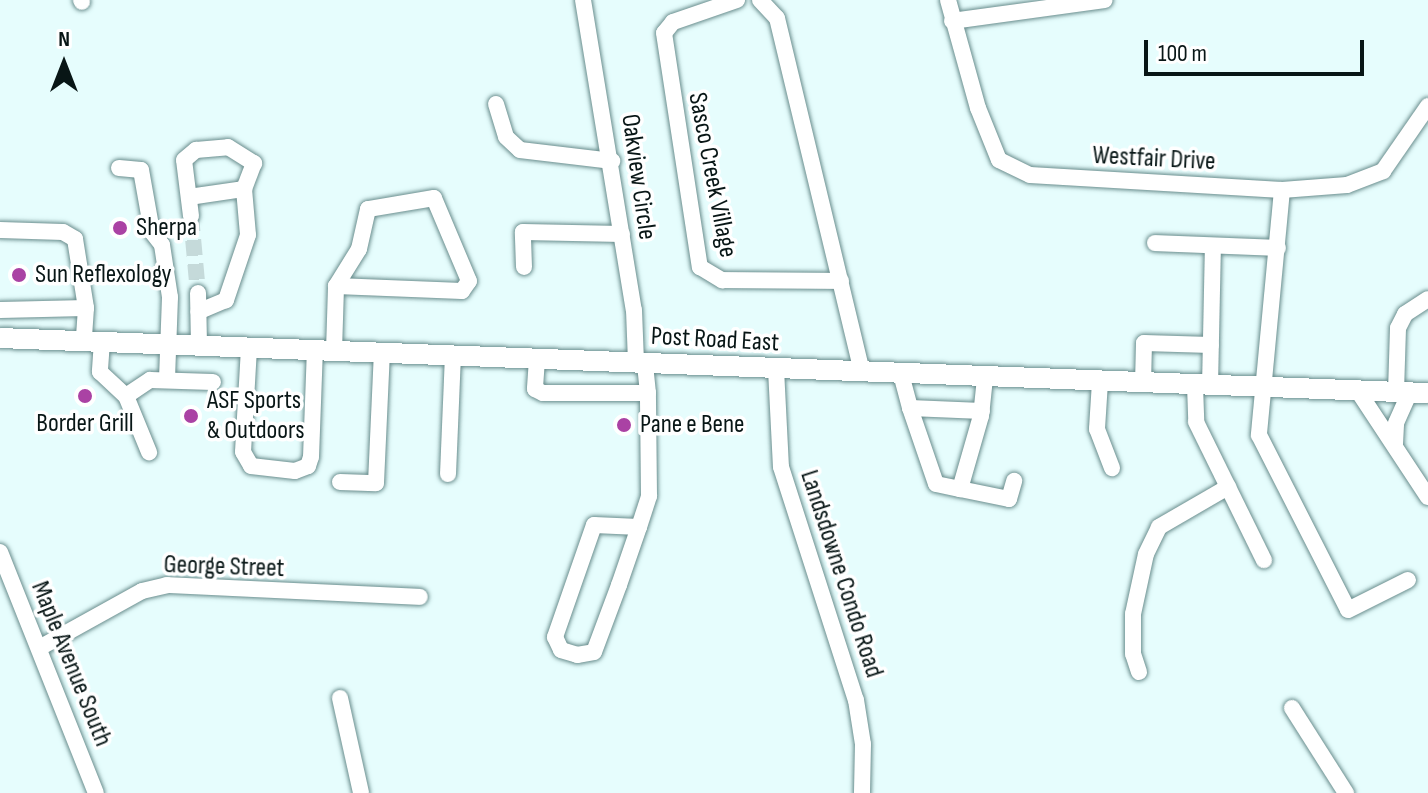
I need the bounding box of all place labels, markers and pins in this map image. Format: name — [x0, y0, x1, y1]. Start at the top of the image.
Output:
place label: Sherpa — [136, 212, 197, 244]
marker: Sherpa — [111, 219, 129, 237]
place label: Sun Reflexology — [35, 259, 172, 291]
marker: Sun Reflexology — [10, 266, 28, 284]
place label: ASF Sports & Outdoors — [207, 385, 304, 446]
marker: Border Grill — [76, 387, 94, 405]
marker: ASF Sports & Outdoors — [182, 407, 200, 425]
place label: Border Grill — [36, 408, 134, 440]
place label: Pane e Bene — [640, 409, 745, 441]
marker: Pane e Bene — [615, 416, 633, 434]

